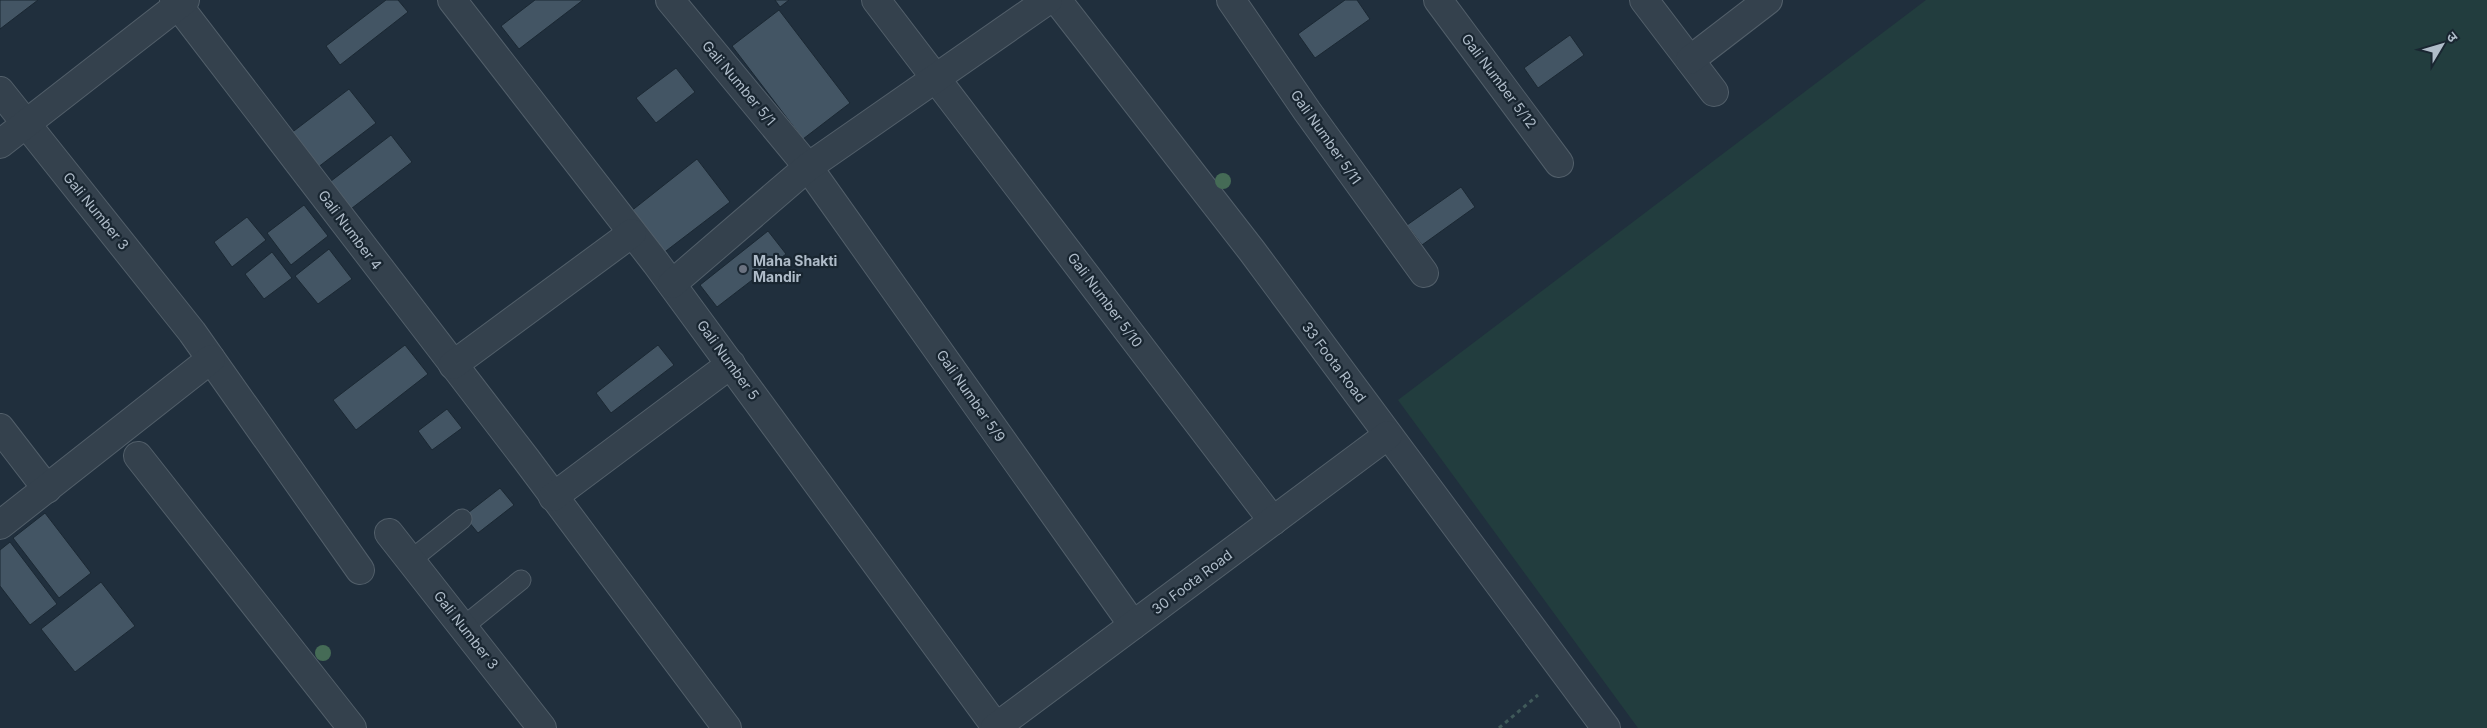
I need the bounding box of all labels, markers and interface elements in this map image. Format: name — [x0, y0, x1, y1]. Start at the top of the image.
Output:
north arrow — [2417, 20, 2467, 70]
text: उ — [2443, 28, 2462, 46]
street label: Gali Number 5/12 — [1458, 30, 1540, 131]
street label: Gali Number 5/1 — [699, 37, 780, 128]
street label: Gali Number 5/11 — [1288, 86, 1365, 187]
street label: Gali Number 3 — [60, 169, 133, 253]
street label: Gali Number 4 — [315, 187, 386, 273]
street label: Gali Number 5/10 — [1064, 249, 1147, 350]
place label: Maha Shakti Mandir — [753, 252, 838, 285]
marker: Maha Shakti Mandir — [737, 263, 749, 275]
street label: Gali Number 5 — [694, 316, 763, 403]
street label: 33 Foota Road — [1299, 318, 1370, 405]
street label: Gali Number 5/9 — [933, 346, 1009, 445]
street label: 30 Foota Road — [1148, 546, 1235, 617]
street label: Gali Number 3 — [431, 587, 502, 672]

